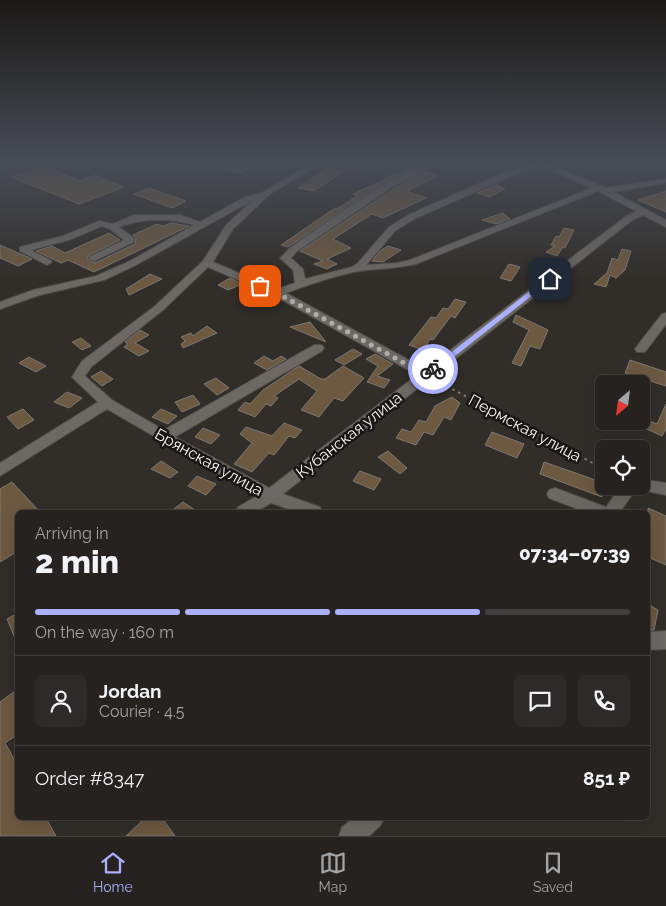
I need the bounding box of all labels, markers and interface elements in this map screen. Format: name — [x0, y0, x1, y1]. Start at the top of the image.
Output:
pin — [529, 258, 571, 300]
pin — [239, 265, 281, 307]
icon: home — [536, 265, 564, 293]
icon: bag — [246, 272, 274, 300]
courier — [408, 344, 458, 394]
icon: bike — [419, 355, 447, 383]
north arrow — [595, 375, 650, 430]
map controls — [595, 375, 650, 495]
street label: Кубанская улица — [292, 388, 406, 482]
street label: Пермская улица — [465, 390, 585, 466]
street label: Брянская улица — [152, 424, 266, 500]
button: locate — [595, 440, 650, 495]
text: Arriving in — [35, 524, 109, 543]
text: 07:34–07:39 — [519, 542, 630, 564]
text: 2 min — [35, 543, 119, 580]
text: On the way · 160 m — [35, 623, 174, 642]
button: person — [35, 675, 87, 727]
button: chat — [514, 675, 566, 727]
button: phone — [578, 675, 630, 727]
text: Jordan — [99, 680, 162, 702]
text: Courier · 4.5 — [99, 702, 184, 721]
text: Order #8347 — [35, 767, 144, 789]
text: 851 ₽ — [583, 767, 630, 789]
tab: Home — [93, 849, 133, 895]
tab: Map — [319, 849, 347, 895]
tab: Saved — [533, 849, 573, 895]

